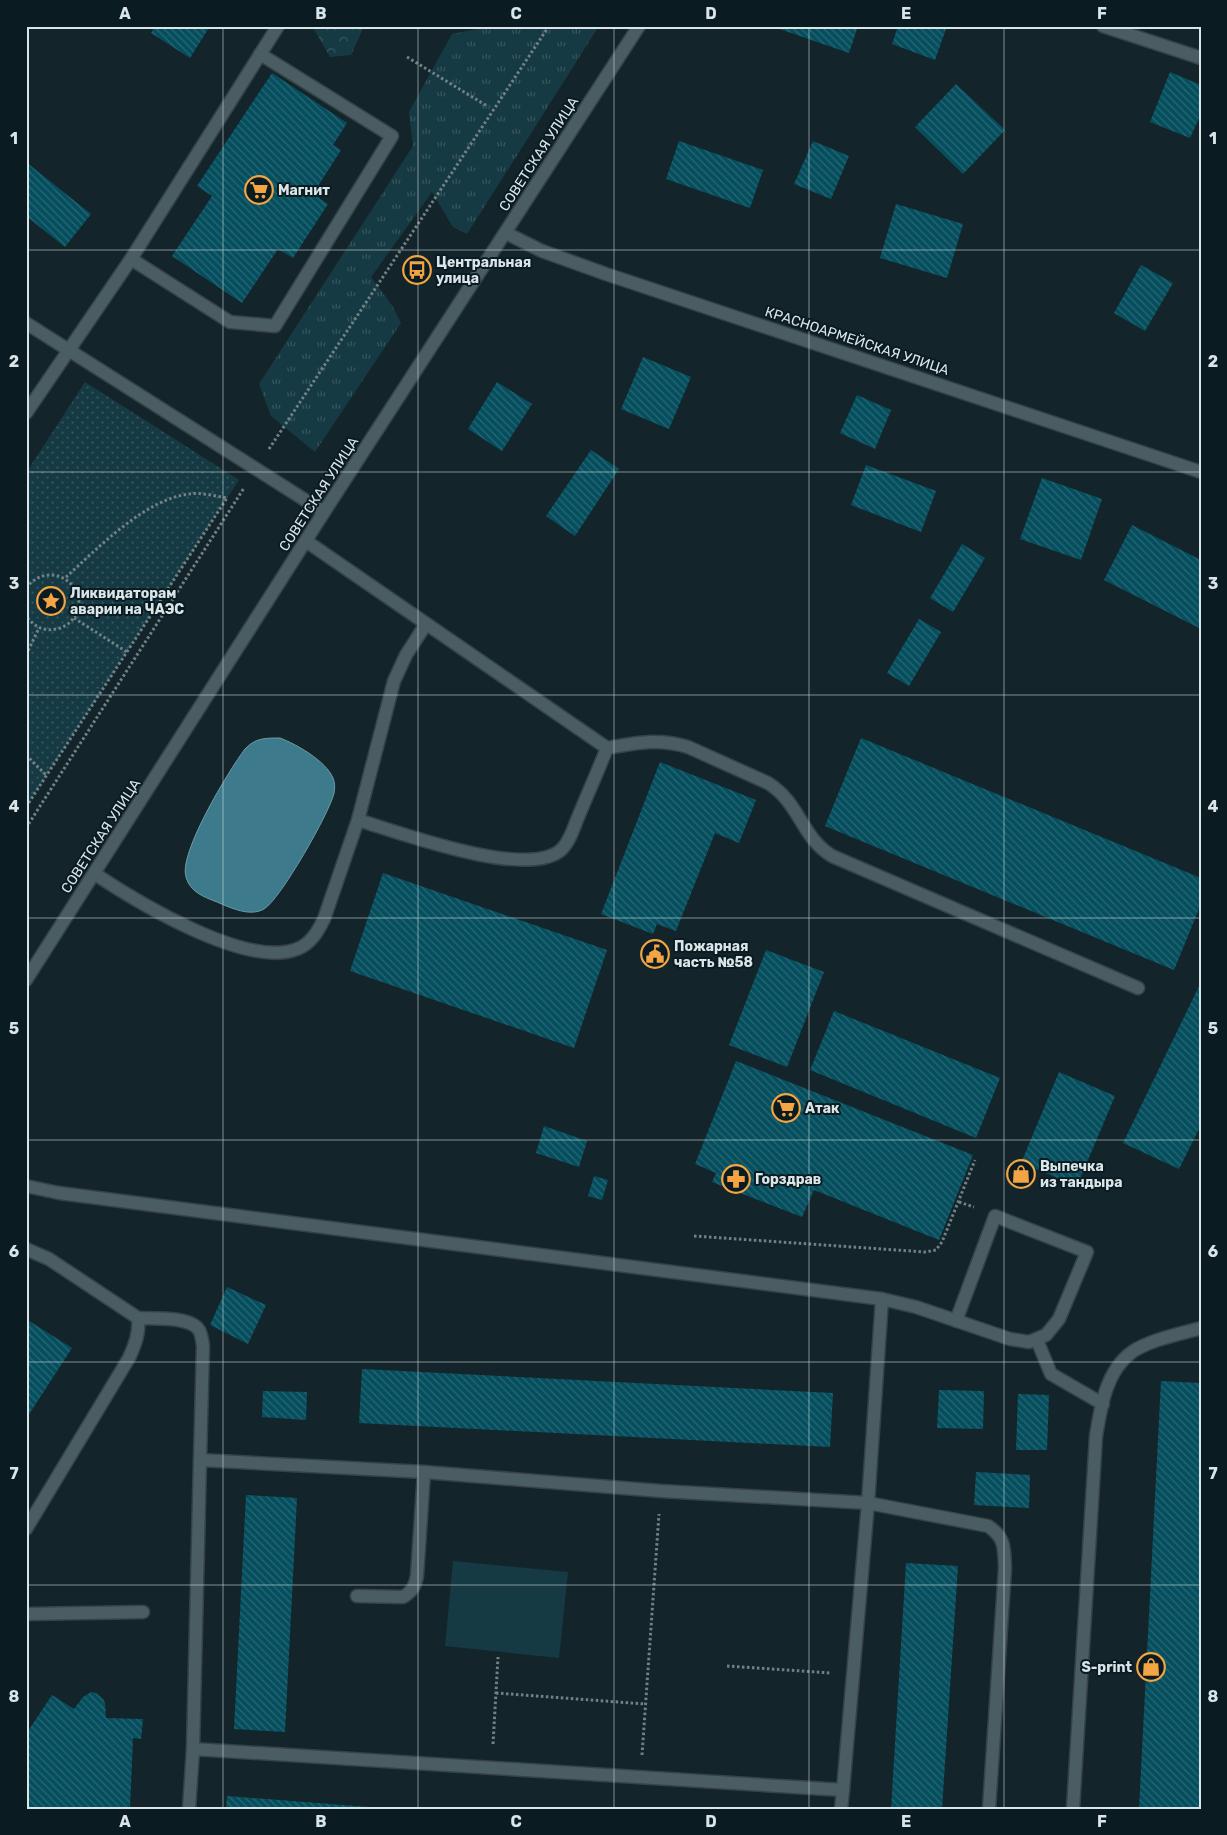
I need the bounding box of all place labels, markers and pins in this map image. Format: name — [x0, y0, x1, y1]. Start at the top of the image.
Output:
supermarket icon: Магнит — [244, 175, 274, 205]
place label: Магнит — [278, 182, 330, 199]
place label: Центральная улица — [436, 254, 531, 287]
bus stop icon: Центральная улица — [402, 255, 432, 285]
place label: Ликвидаторам аварии на ЧАЭС — [70, 585, 184, 618]
place icon: Ликвидаторам аварии на ЧАЭС — [36, 586, 66, 616]
place label: Пожарная часть №58 — [674, 938, 753, 971]
public building icon: Пожарная часть №58 — [640, 939, 670, 969]
supermarket icon: Атак — [771, 1093, 801, 1123]
place label: Атак — [805, 1100, 840, 1117]
place label: Выпечка из тандыра — [1040, 1158, 1122, 1191]
shop icon: Выпечка из тандыра — [1006, 1159, 1036, 1189]
pharmacy icon: Горздрав — [721, 1164, 751, 1194]
place label: Горздрав — [755, 1171, 821, 1188]
shop icon: S-print — [1136, 1652, 1166, 1682]
place label: S-print — [1081, 1659, 1132, 1676]

